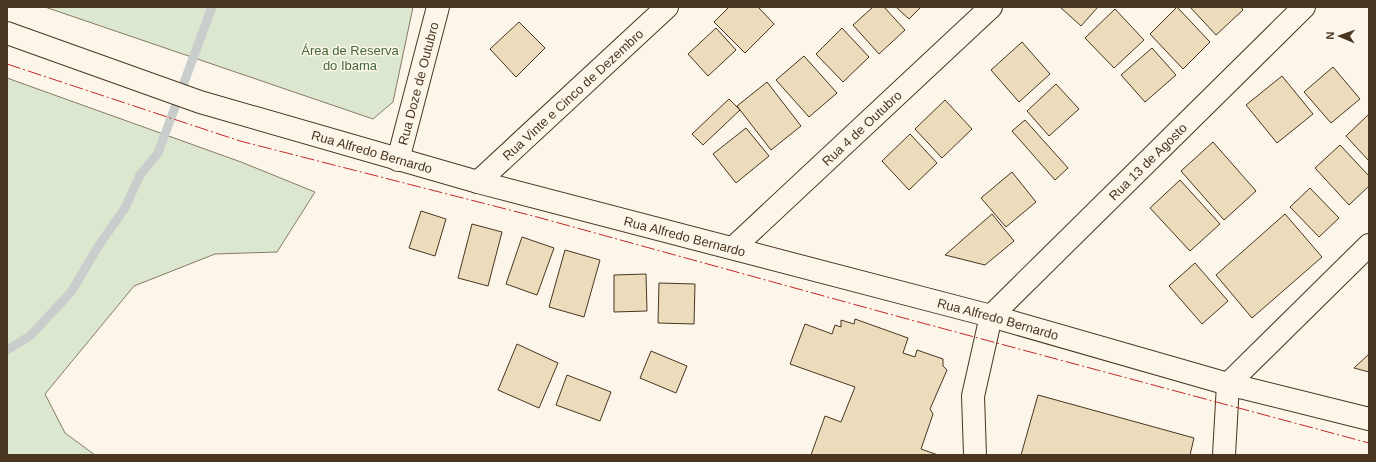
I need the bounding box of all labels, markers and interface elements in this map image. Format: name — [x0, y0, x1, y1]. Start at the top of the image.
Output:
north arrow — [1320, 16, 1360, 56]
street label: Rua Doze de Outubro — [395, 20, 441, 147]
street label: Rua Vinte e Cinco de Dezembro — [499, 26, 646, 163]
text: N — [1324, 31, 1336, 40]
park label: Área de Reserva do Ibama — [301, 43, 400, 73]
street label: Rua 4 de Outubro — [819, 87, 905, 169]
street label: Rua 13 de Agosto — [1105, 120, 1190, 203]
street label: Rua Alfredo Bernardo — [310, 127, 434, 176]
street label: Rua Alfredo Bernardo — [622, 213, 747, 259]
street label: Rua Alfredo Bernardo — [936, 295, 1060, 343]

